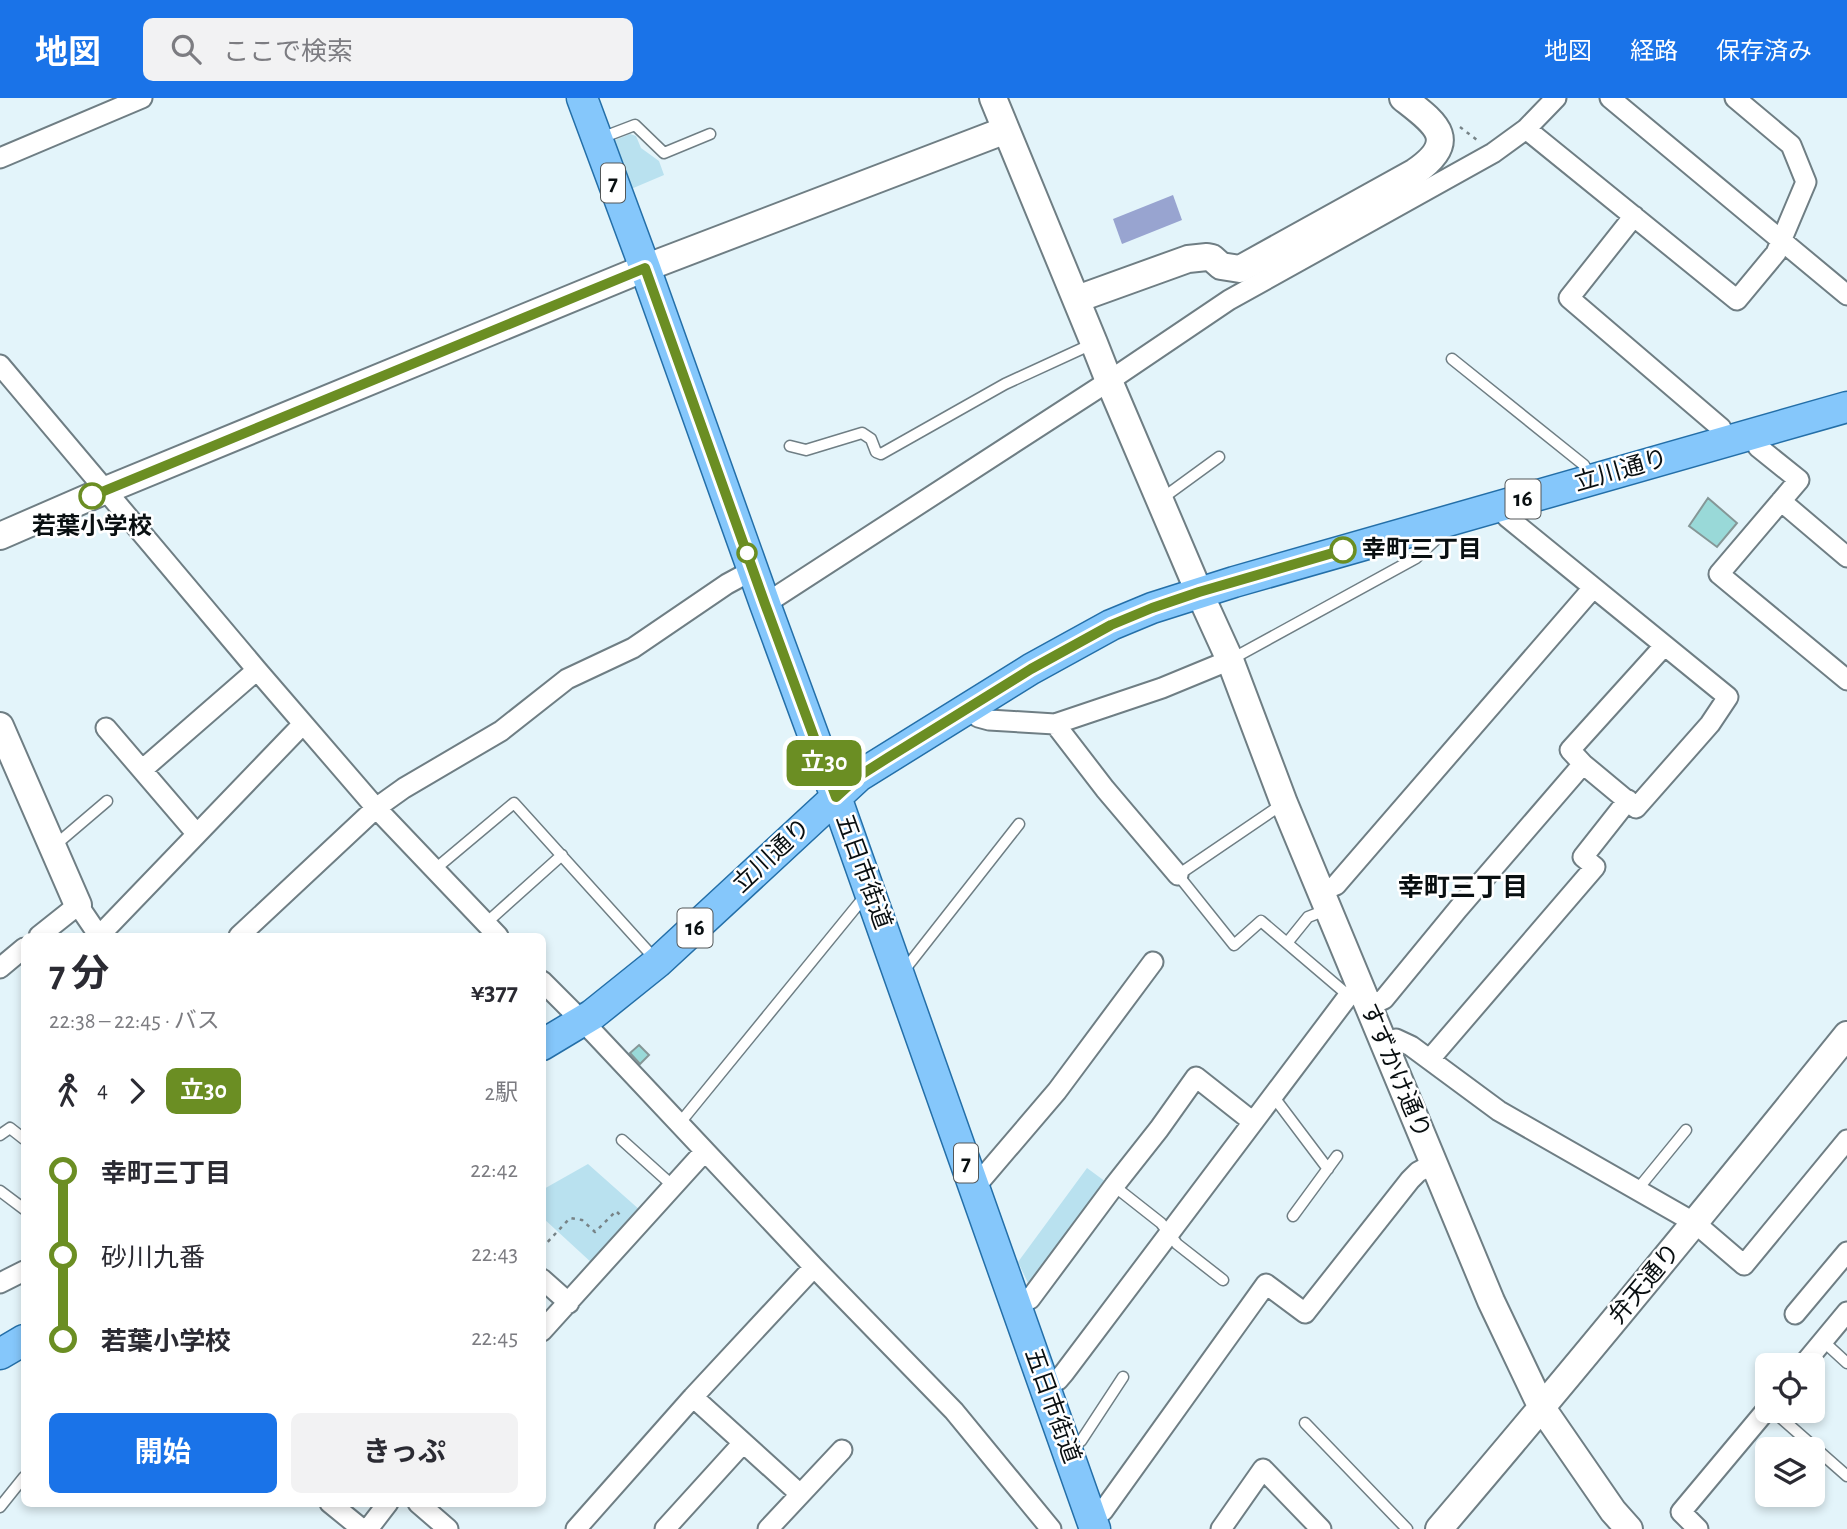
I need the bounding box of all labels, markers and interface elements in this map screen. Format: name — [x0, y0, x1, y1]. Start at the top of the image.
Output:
search box — [143, 18, 633, 81]
icon: search — [167, 30, 205, 68]
text: 地図 — [35, 37, 101, 70]
text: ここで検索 — [223, 39, 353, 65]
text: 地図 — [1544, 40, 1592, 64]
text: 経路 — [1630, 40, 1678, 64]
text: 保存済み — [1716, 40, 1812, 64]
road number: 7 — [601, 164, 625, 202]
street label: 立川通り — [1571, 445, 1670, 496]
road number: 16 — [1506, 480, 1540, 518]
marker: 若葉小学校 — [79, 483, 105, 509]
place label: 若葉小学校 — [32, 513, 152, 539]
place label: 幸町三丁目 — [1362, 536, 1482, 562]
marker: 幸町三丁目 — [1330, 537, 1356, 563]
unlabelled marker — [737, 543, 757, 563]
line badge: 立30 — [784, 740, 864, 786]
text: 立30 — [801, 751, 847, 775]
street label: 五日市街道 — [831, 811, 897, 932]
street label: 立川通り — [728, 814, 815, 898]
district label: 幸町三丁目 — [1398, 874, 1528, 901]
road number: 16 — [678, 908, 712, 948]
text: 7 分 — [49, 956, 109, 994]
text: ¥377 — [471, 979, 518, 1005]
street label: すずかけ通り — [1356, 1000, 1435, 1142]
text: 22:38 – 22:45 · バス — [49, 1010, 220, 1033]
icon: walk — [49, 1072, 87, 1110]
icon: forward — [118, 1072, 156, 1110]
text: 4 — [97, 1079, 108, 1102]
text: 立30 — [180, 1079, 227, 1103]
text: 2駅 — [485, 1082, 518, 1105]
road number: 7 — [954, 1144, 978, 1182]
text: 22:42 — [470, 1159, 518, 1182]
text: 幸町三丁目 — [101, 1161, 231, 1187]
street label: 弁天通り — [1603, 1238, 1685, 1328]
text: 22:43 — [471, 1243, 518, 1266]
text: 砂川九番 — [101, 1245, 205, 1271]
text: 22:45 — [471, 1327, 518, 1350]
text: 若葉小学校 — [101, 1329, 231, 1355]
street label: 五日市街道 — [1020, 1345, 1086, 1466]
map controls — [1755, 1353, 1825, 1507]
button: locate — [1755, 1353, 1825, 1423]
button: 開始 — [49, 1413, 277, 1493]
button: きっぷ — [291, 1413, 518, 1493]
button: layers — [1755, 1437, 1825, 1507]

